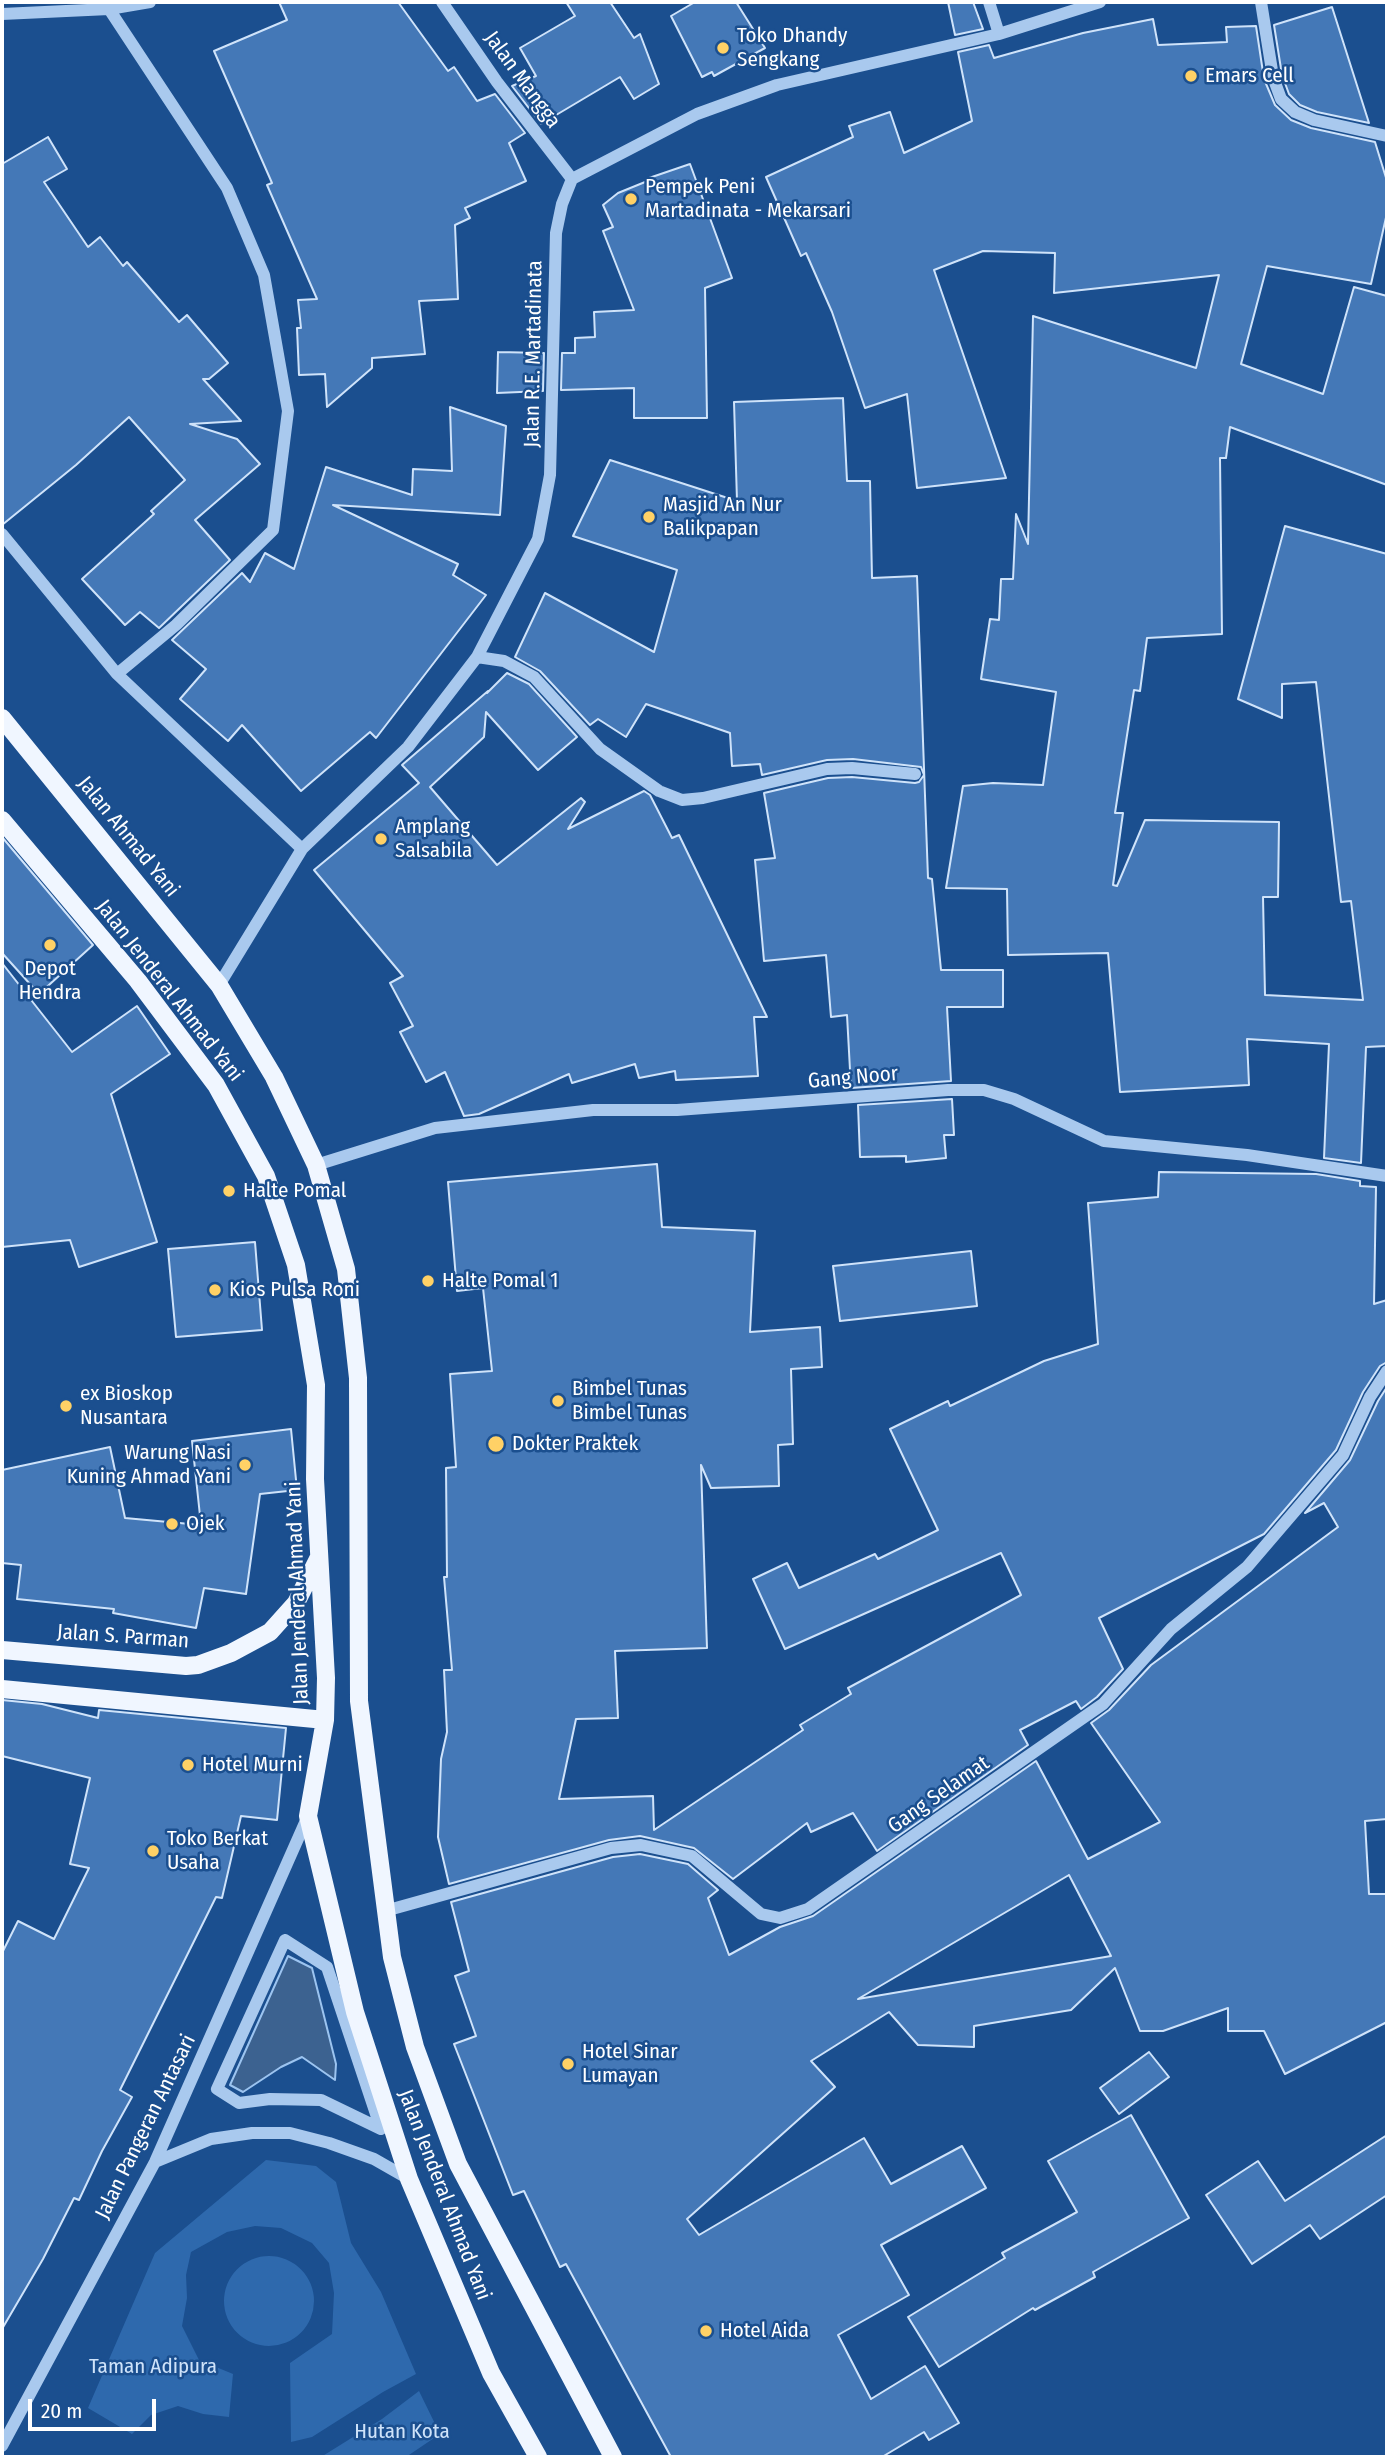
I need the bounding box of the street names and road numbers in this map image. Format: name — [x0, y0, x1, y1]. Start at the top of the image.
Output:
street label: Jalan Mangga — [478, 27, 566, 133]
street label: Jalan R.E. Martadinata — [520, 260, 548, 448]
street label: Jalan Ahmad Yani — [72, 772, 184, 902]
street label: Jalan Jenderal Ahmad Yani — [90, 895, 248, 1087]
street label: Gang Noor — [807, 1062, 899, 1094]
street label: Jalan Jenderal Ahmad Yani — [282, 1481, 314, 1705]
street label: Jalan S. Parman — [56, 1620, 190, 1654]
street label: Gang Selamat — [883, 1751, 995, 1839]
street label: Jalan Pangeran Antasari — [90, 2031, 202, 2223]
street label: Jalan Jenderal Ahmad Yani — [392, 2086, 496, 2304]

